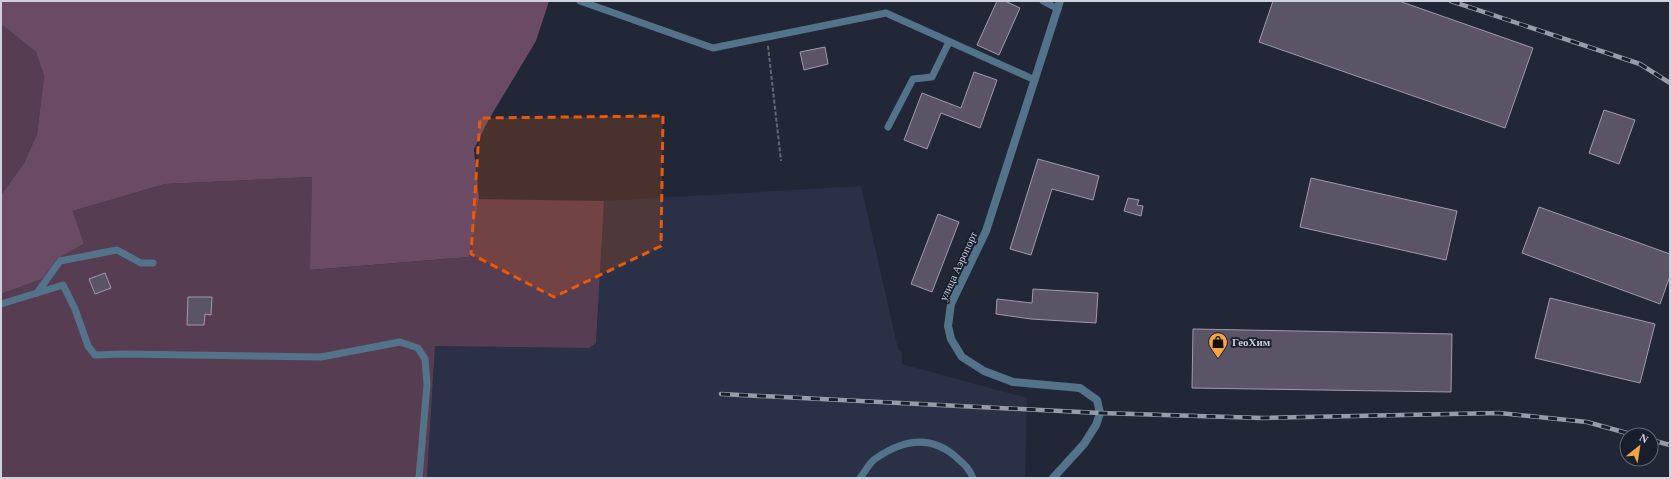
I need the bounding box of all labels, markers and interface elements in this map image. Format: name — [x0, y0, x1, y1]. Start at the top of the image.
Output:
street label: улица Аэропорт — [937, 229, 979, 303]
shop icon: ГеоХим — [1207, 331, 1229, 359]
place label: ГеоХим — [1232, 336, 1271, 348]
north arrow — [1619, 427, 1659, 467]
text: N — [1638, 431, 1650, 446]

